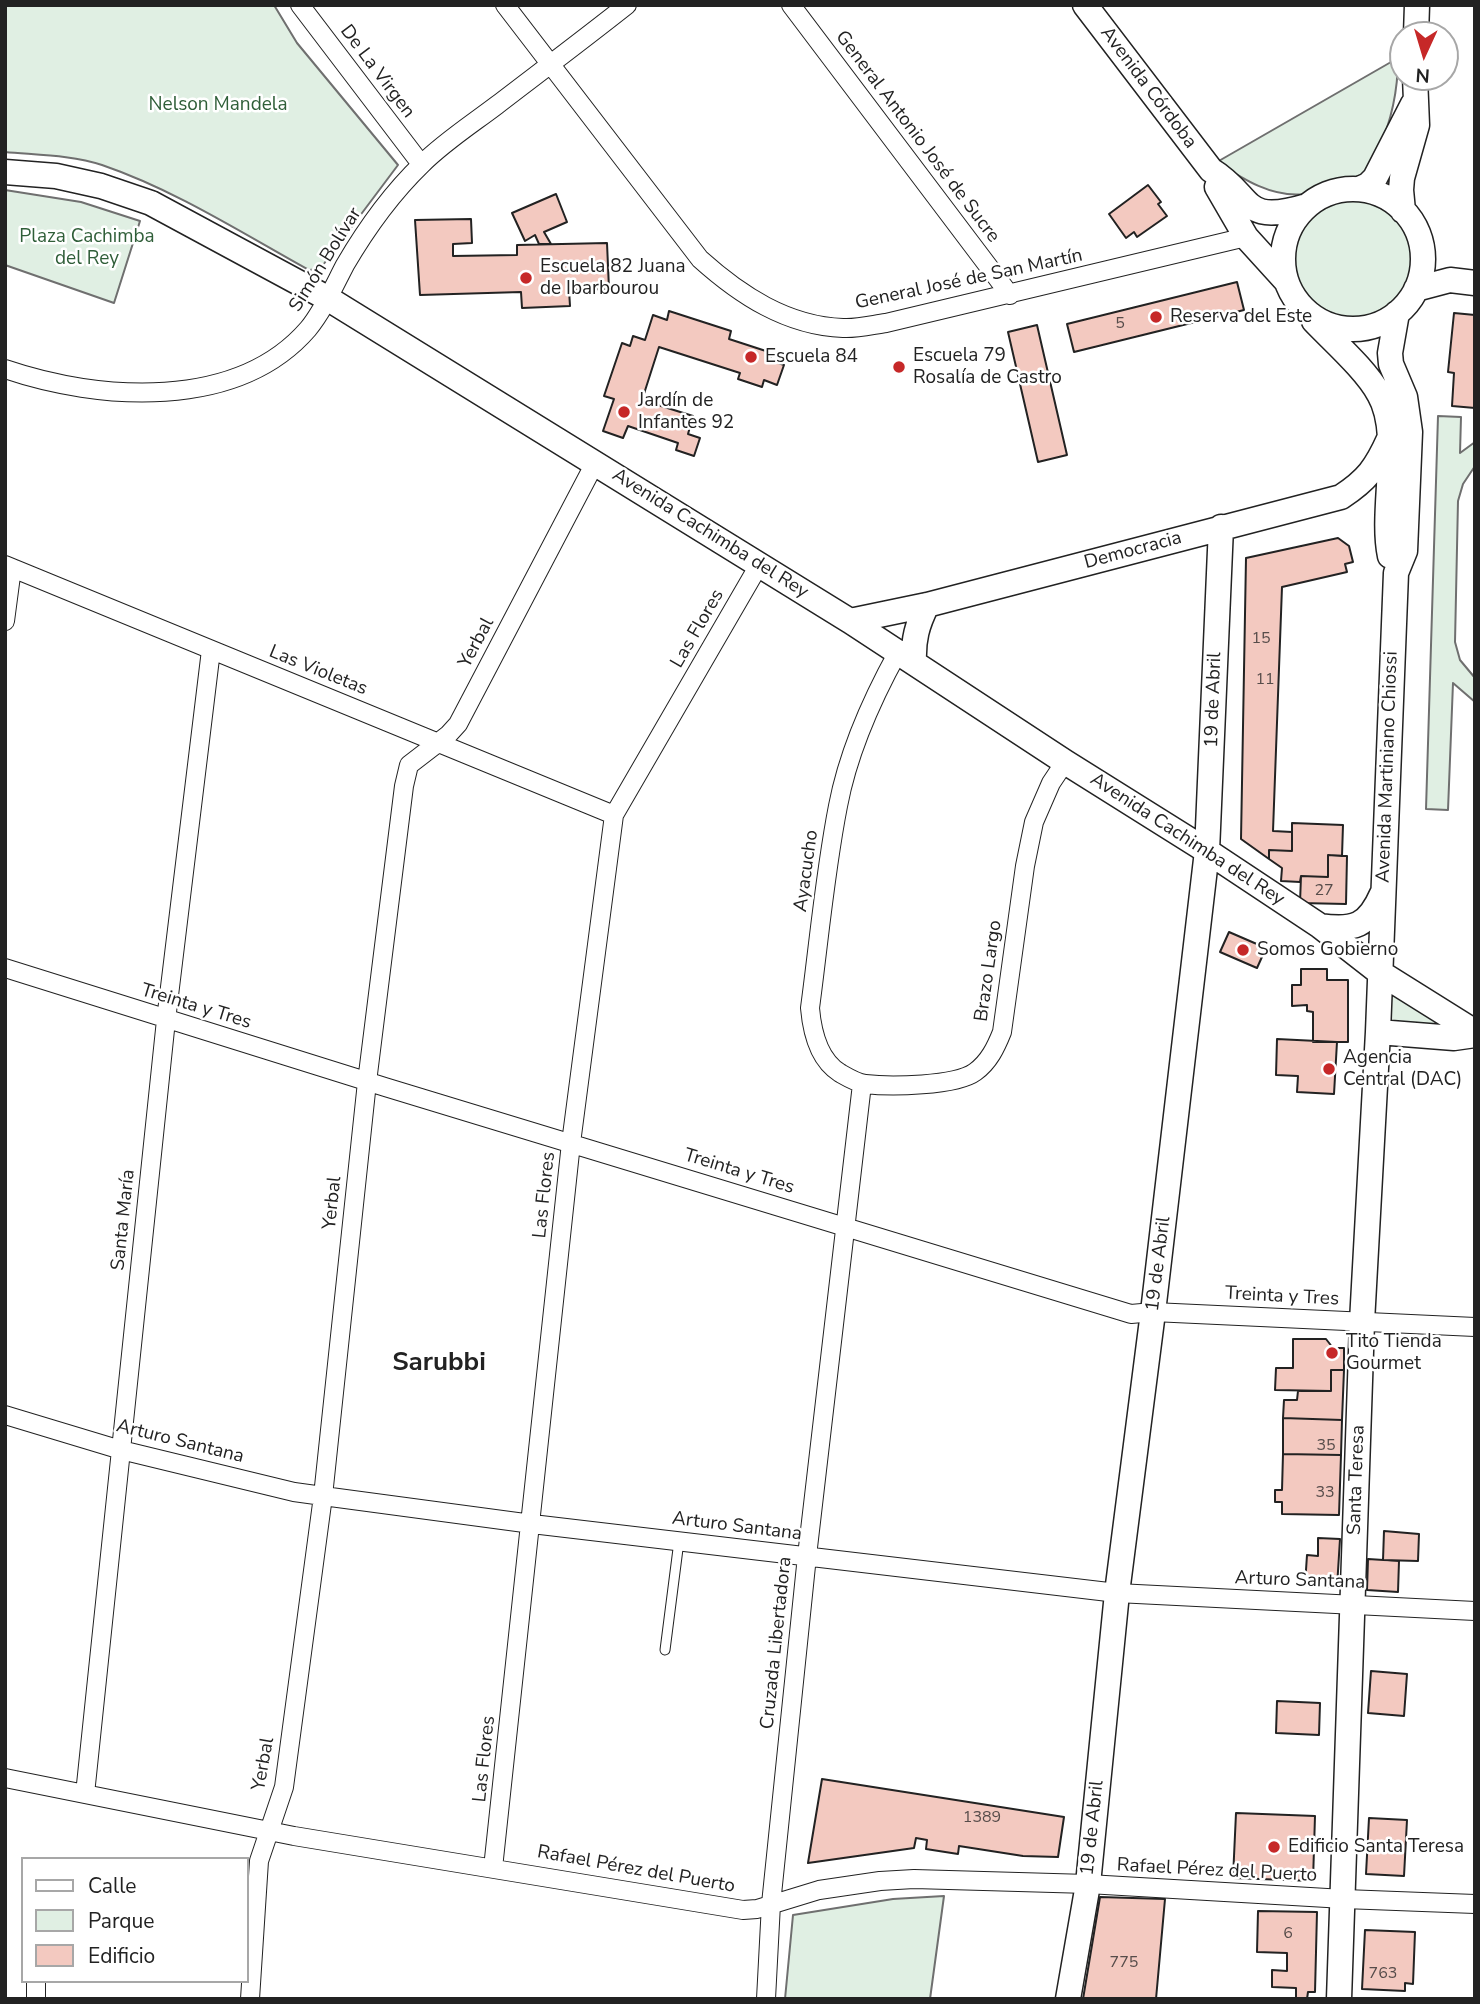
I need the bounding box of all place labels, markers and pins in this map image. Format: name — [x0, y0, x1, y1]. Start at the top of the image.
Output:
place label: Escuela 82 Juana de Ibarbourou — [540, 256, 686, 300]
marker: Escuela 82 Juana de Ibarbourou — [518, 270, 534, 286]
place label: Reserva del Este — [1170, 306, 1312, 328]
marker: Reserva del Este — [1148, 309, 1164, 325]
place label: Escuela 79 Rosalía de Castro — [913, 345, 1062, 389]
place label: Escuela 84 — [765, 346, 858, 368]
marker: Escuela 84 — [743, 349, 759, 365]
marker: Escuela 79 Rosalía de Castro — [891, 359, 907, 375]
place label: Jardín de Infantes 92 — [638, 390, 734, 434]
marker: Jardín de Infantes 92 — [616, 404, 632, 420]
place label: Somos Gobierno — [1257, 939, 1398, 961]
marker: Somos Gobierno — [1235, 942, 1251, 958]
place label: Agencia Central (DAC) — [1343, 1047, 1462, 1091]
marker: Agencia Central (DAC) — [1321, 1061, 1337, 1077]
place label: Tito Tienda Gourmet — [1346, 1331, 1442, 1375]
marker: Tito Tienda Gourmet — [1324, 1345, 1340, 1361]
place label: Edificio Santa Teresa — [1288, 1836, 1464, 1858]
marker: Edificio Santa Teresa — [1266, 1839, 1282, 1855]

